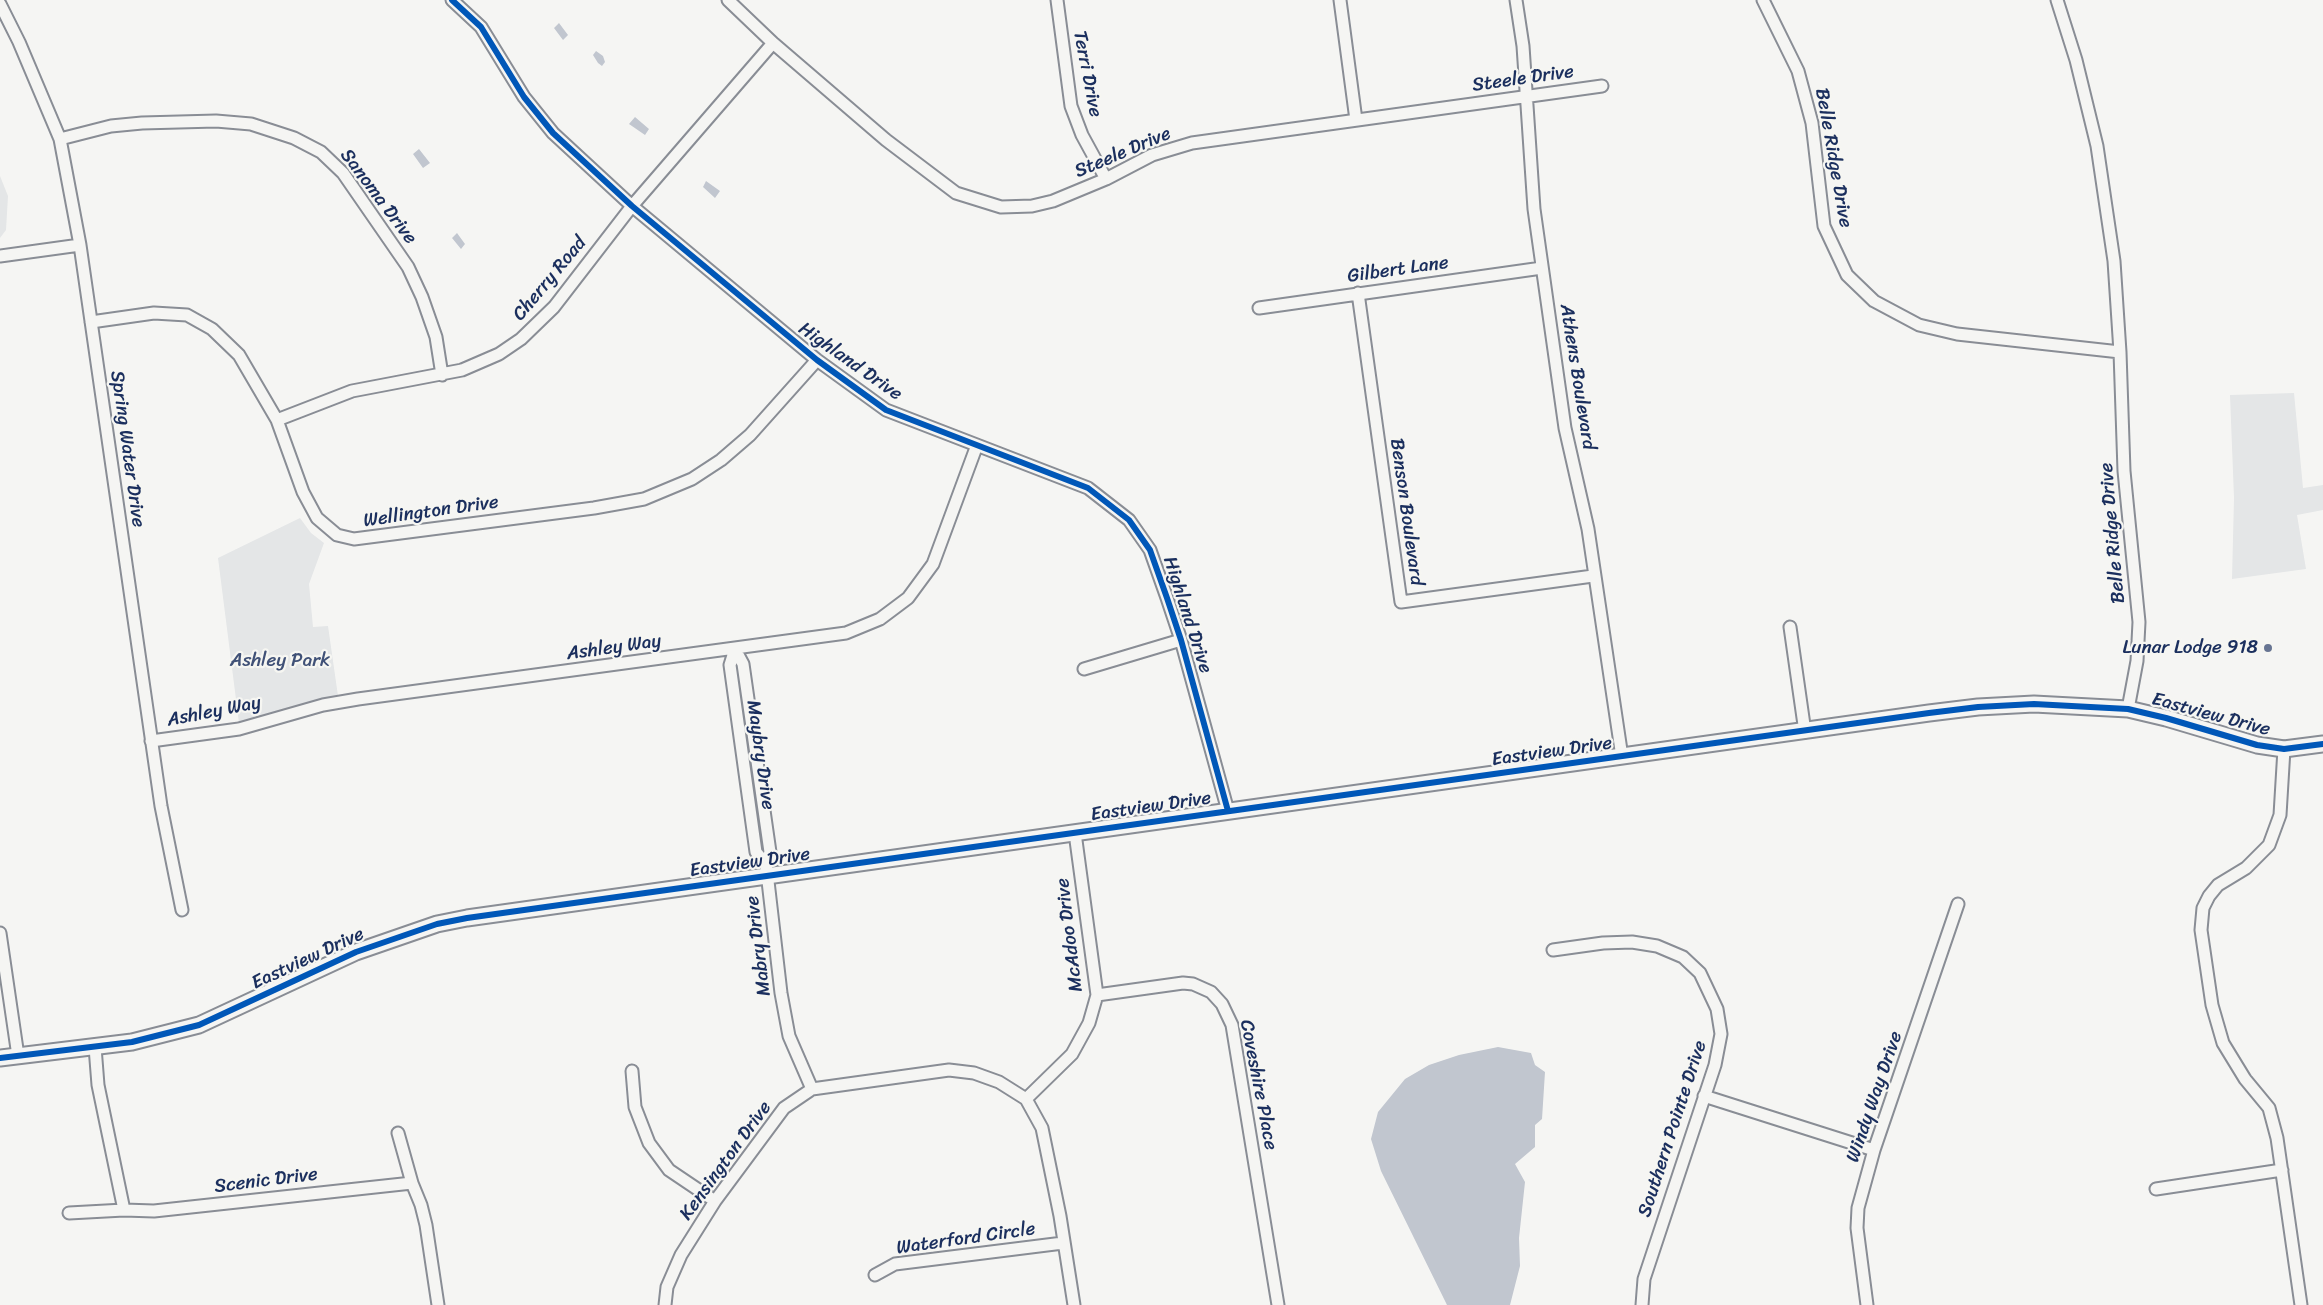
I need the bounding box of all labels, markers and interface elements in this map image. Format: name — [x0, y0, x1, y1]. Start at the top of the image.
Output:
street label: Terri Drive — [1067, 29, 1107, 119]
street label: Steele Drive — [1471, 61, 1575, 97]
street label: Belle Ridge Drive — [1809, 86, 1857, 230]
street label: Steele Drive — [1071, 123, 1175, 183]
street label: Sanoma Drive — [335, 145, 421, 249]
street label: Cherry Road — [508, 232, 592, 326]
street label: Gilbert Lane — [1346, 252, 1450, 288]
street label: Athens Boulevard — [1554, 303, 1600, 451]
street label: Highland Drive — [794, 318, 906, 406]
street label: Spring Water Drive — [105, 369, 149, 529]
street label: Benson Boulevard — [1384, 437, 1428, 587]
street label: Belle Ridge Drive — [2095, 462, 2131, 604]
street label: Wellington Drive — [362, 491, 500, 533]
street label: Highland Drive — [1157, 554, 1217, 676]
street label: Ashley Way — [565, 630, 663, 666]
place label: Lunar Lodge 918 — [2123, 637, 2258, 659]
marker: Lunar Lodge 918 — [2262, 642, 2274, 654]
park label: Ashley Park — [230, 650, 330, 672]
street label: Eastview Drive — [2149, 688, 2273, 742]
street label: Ashley Way — [165, 692, 263, 732]
street label: Maybry Drive — [741, 699, 779, 811]
street label: Eastview Drive — [1490, 732, 1614, 772]
street label: Eastview Drive — [1089, 787, 1213, 827]
street label: Eastview Drive — [688, 843, 812, 883]
street label: McAdoo Drive — [1052, 877, 1088, 993]
street label: Mabry Drive — [742, 895, 776, 997]
street label: Eastview Drive — [248, 923, 368, 995]
street label: Coveshire Place — [1234, 1018, 1282, 1152]
street label: Windy Way Drive — [1842, 1029, 1908, 1165]
street label: Southern Pointe Drive — [1634, 1038, 1712, 1220]
street label: Kensington Drive — [675, 1097, 777, 1225]
street label: Scenic Drive — [213, 1163, 319, 1199]
street label: Waterford Circle — [895, 1218, 1037, 1260]

